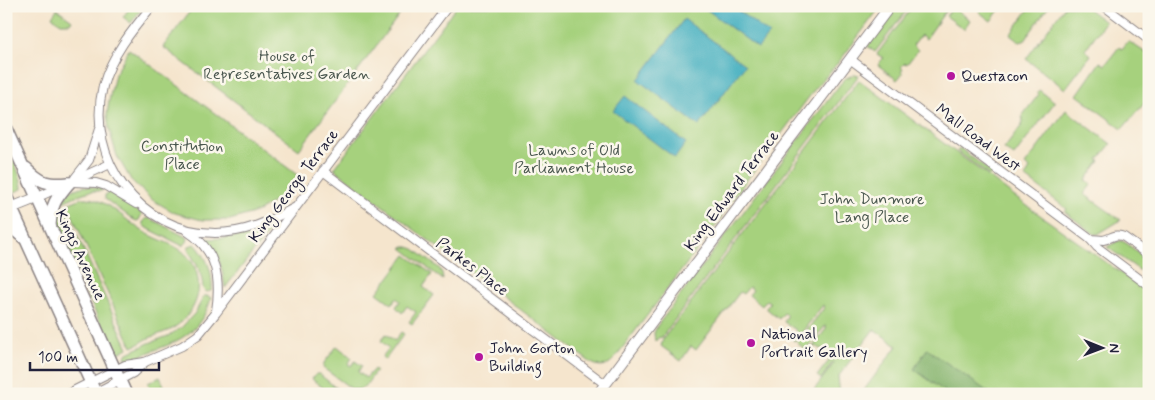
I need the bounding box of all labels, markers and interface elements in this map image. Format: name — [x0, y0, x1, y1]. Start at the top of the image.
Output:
park label: House of Representatives Garden — [203, 46, 371, 85]
place label: Questacon — [961, 66, 1028, 87]
marker: Questacon — [945, 70, 957, 82]
street label: Mall Road West — [931, 99, 1025, 177]
street label: King George Terrace — [244, 125, 345, 248]
street label: King Edward Terrace — [680, 126, 785, 256]
park label: Constitution Place — [141, 136, 223, 175]
park label: Lawns of Old Parliament House — [514, 140, 634, 179]
park label: John Dunmore Lang Place — [820, 189, 925, 229]
street label: Kings Avenue — [49, 206, 110, 304]
street label: Parkes Place — [432, 233, 512, 301]
north arrow — [1078, 322, 1128, 372]
place label: National Portrait Gallery — [761, 324, 868, 363]
marker: National Portrait Gallery — [745, 337, 757, 349]
place label: John Gorton Building — [489, 338, 575, 378]
scale bar — [30, 340, 159, 372]
text: N — [1105, 343, 1123, 353]
text: 100 m — [38, 348, 78, 368]
marker: John Gorton Building — [473, 351, 485, 363]

